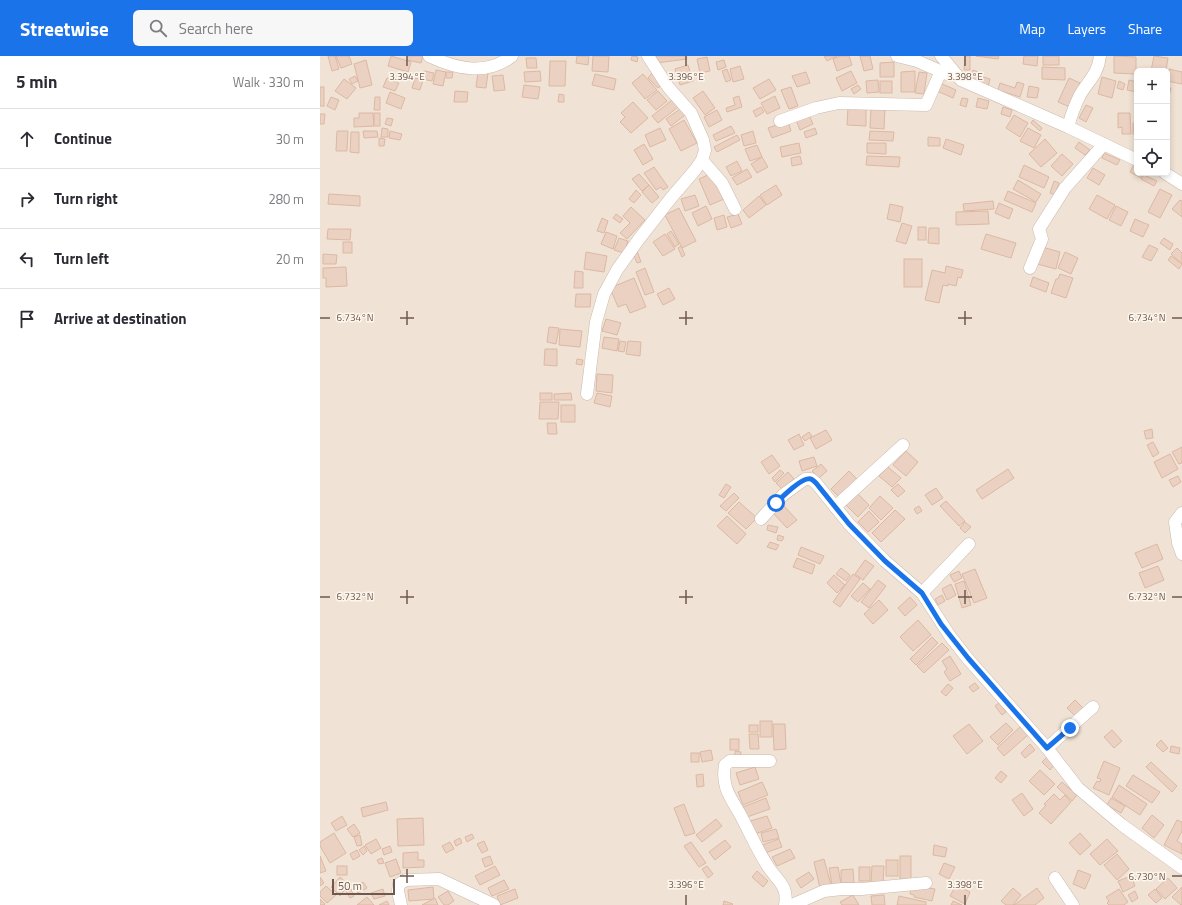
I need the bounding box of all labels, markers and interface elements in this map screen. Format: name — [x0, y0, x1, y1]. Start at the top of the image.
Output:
search box — [133, 10, 413, 46]
text: Streetwise — [20, 14, 109, 43]
icon: search — [147, 17, 169, 39]
text: Search here — [179, 17, 253, 40]
text: Map — [1019, 18, 1045, 39]
text: Layers — [1067, 18, 1106, 39]
text: Share — [1128, 18, 1162, 39]
map controls — [1134, 68, 1170, 176]
button: + — [1134, 68, 1170, 104]
text: 5 min — [16, 69, 57, 95]
text: 3.394°E — [389, 69, 425, 84]
text: 3.396°E — [668, 69, 704, 84]
text: 3.398°E — [947, 69, 983, 84]
text: Walk · 330 m — [233, 72, 304, 92]
button: − — [1134, 104, 1170, 140]
text: Continue — [54, 127, 112, 150]
icon: ahead — [16, 128, 38, 150]
text: 30 m — [276, 129, 304, 149]
button: locate — [1134, 140, 1170, 176]
text: Turn right — [54, 187, 118, 210]
icon: right — [16, 188, 38, 210]
text: 280 m — [268, 189, 304, 209]
text: Turn left — [54, 247, 109, 270]
icon: left — [16, 248, 38, 270]
text: 20 m — [276, 249, 304, 269]
text: Arrive at destination — [54, 307, 187, 330]
icon: arrive — [16, 308, 38, 330]
text: 6.734°N — [337, 310, 373, 325]
text: 6.734°N — [1129, 310, 1165, 325]
route start — [767, 494, 785, 512]
text: 6.732°N — [337, 589, 373, 604]
text: 6.732°N — [1129, 589, 1165, 604]
route end — [1061, 719, 1079, 737]
text: 6.730°N — [1129, 869, 1165, 884]
scale bar — [332, 877, 395, 896]
text: 3.396°E — [668, 877, 704, 892]
text: 3.398°E — [947, 877, 983, 892]
text: 50 m — [338, 878, 362, 894]

